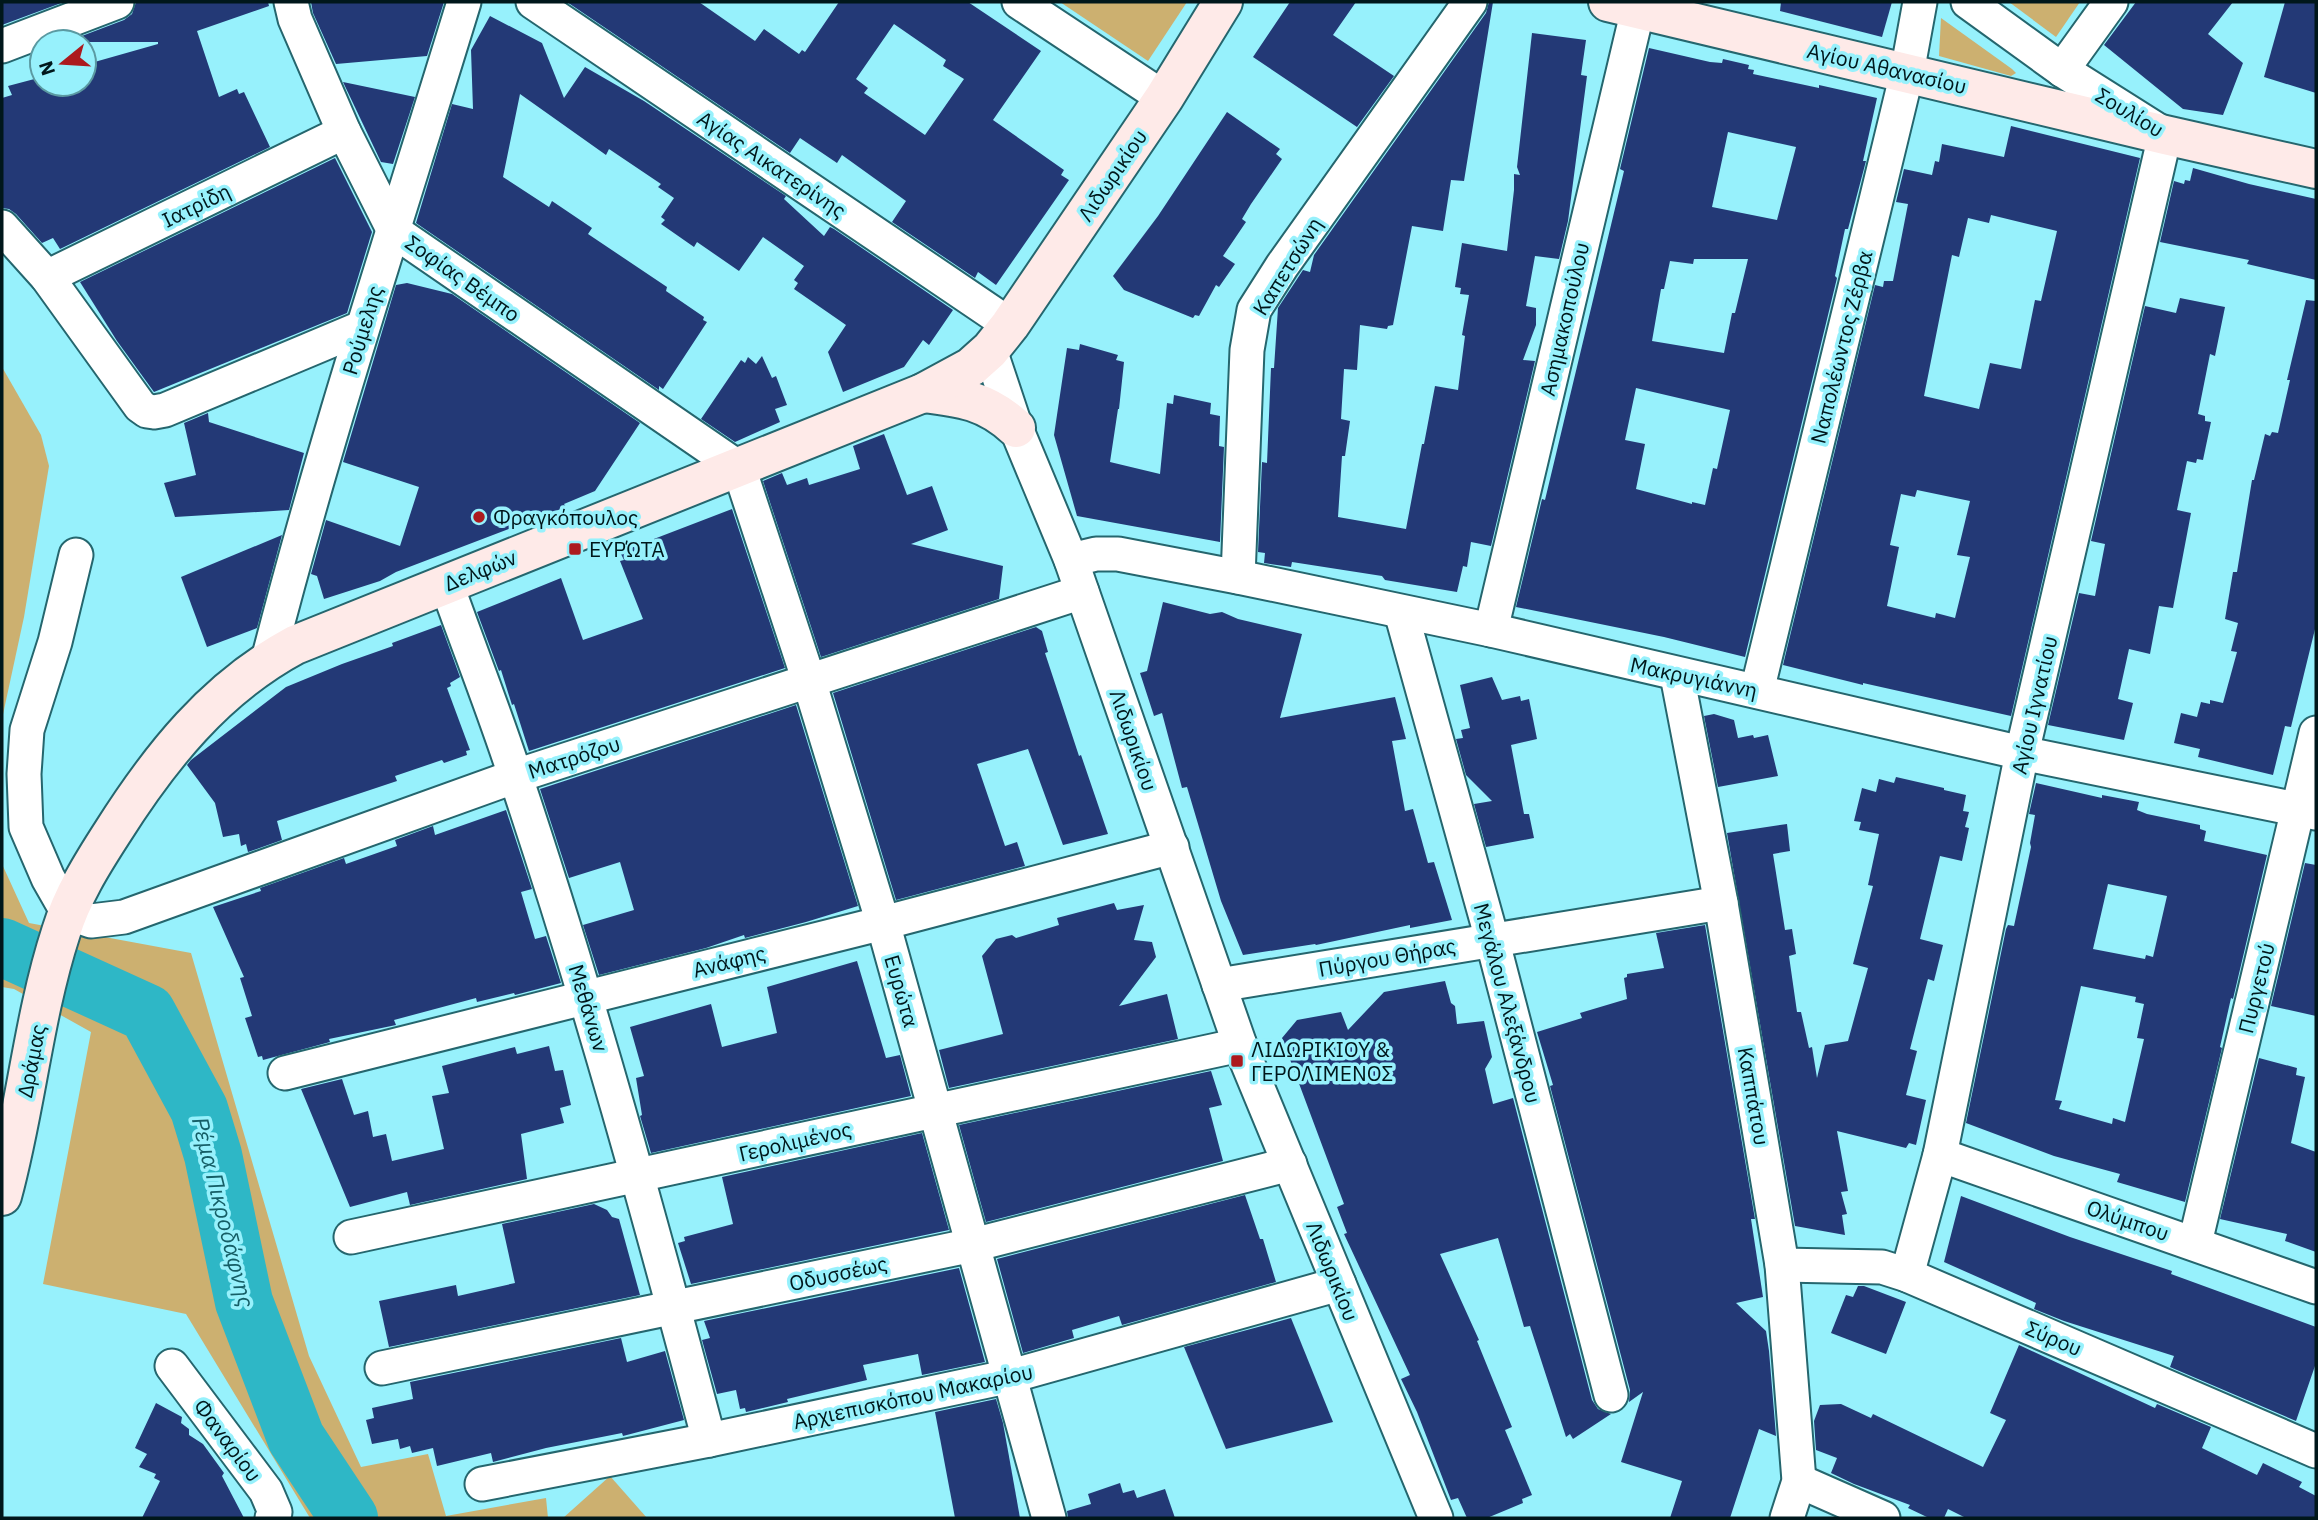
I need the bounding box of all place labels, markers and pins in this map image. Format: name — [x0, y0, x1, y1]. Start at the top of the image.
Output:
place label: Φραγκόπουλος — [493, 503, 638, 531]
marker: Φραγκόπουλος — [471, 509, 487, 525]
place label: ΕΥΡΏΤΑ — [589, 535, 665, 563]
marker: ΕΥΡΏΤΑ — [567, 541, 583, 557]
place label: ΛΙΔΩΡΙΚΙΟΥ & ΓΕΡΟΛΙΜΕΝΟΣ — [1251, 1035, 1393, 1087]
marker: ΛΙΔΩΡΙΚΙΟΥ & ΓΕΡΟΛΙΜΕΝΟΣ — [1229, 1053, 1245, 1069]

